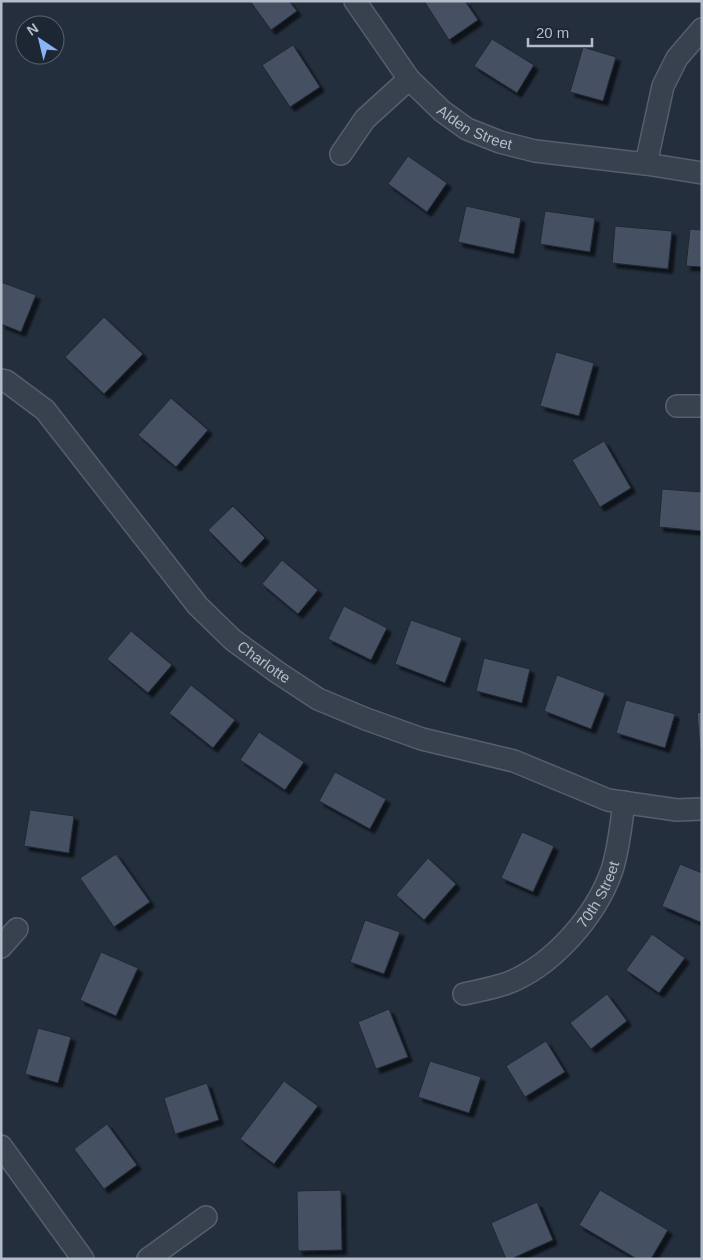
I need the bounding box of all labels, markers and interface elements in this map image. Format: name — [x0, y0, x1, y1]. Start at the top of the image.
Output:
north arrow — [15, 15, 65, 65]
scale bar — [528, 15, 592, 47]
text: N — [24, 20, 41, 39]
text: 20 m — [536, 24, 569, 41]
street label: Alden Street — [434, 101, 515, 153]
street label: Charlotte — [234, 637, 294, 686]
street label: 70th Street — [573, 858, 622, 931]

